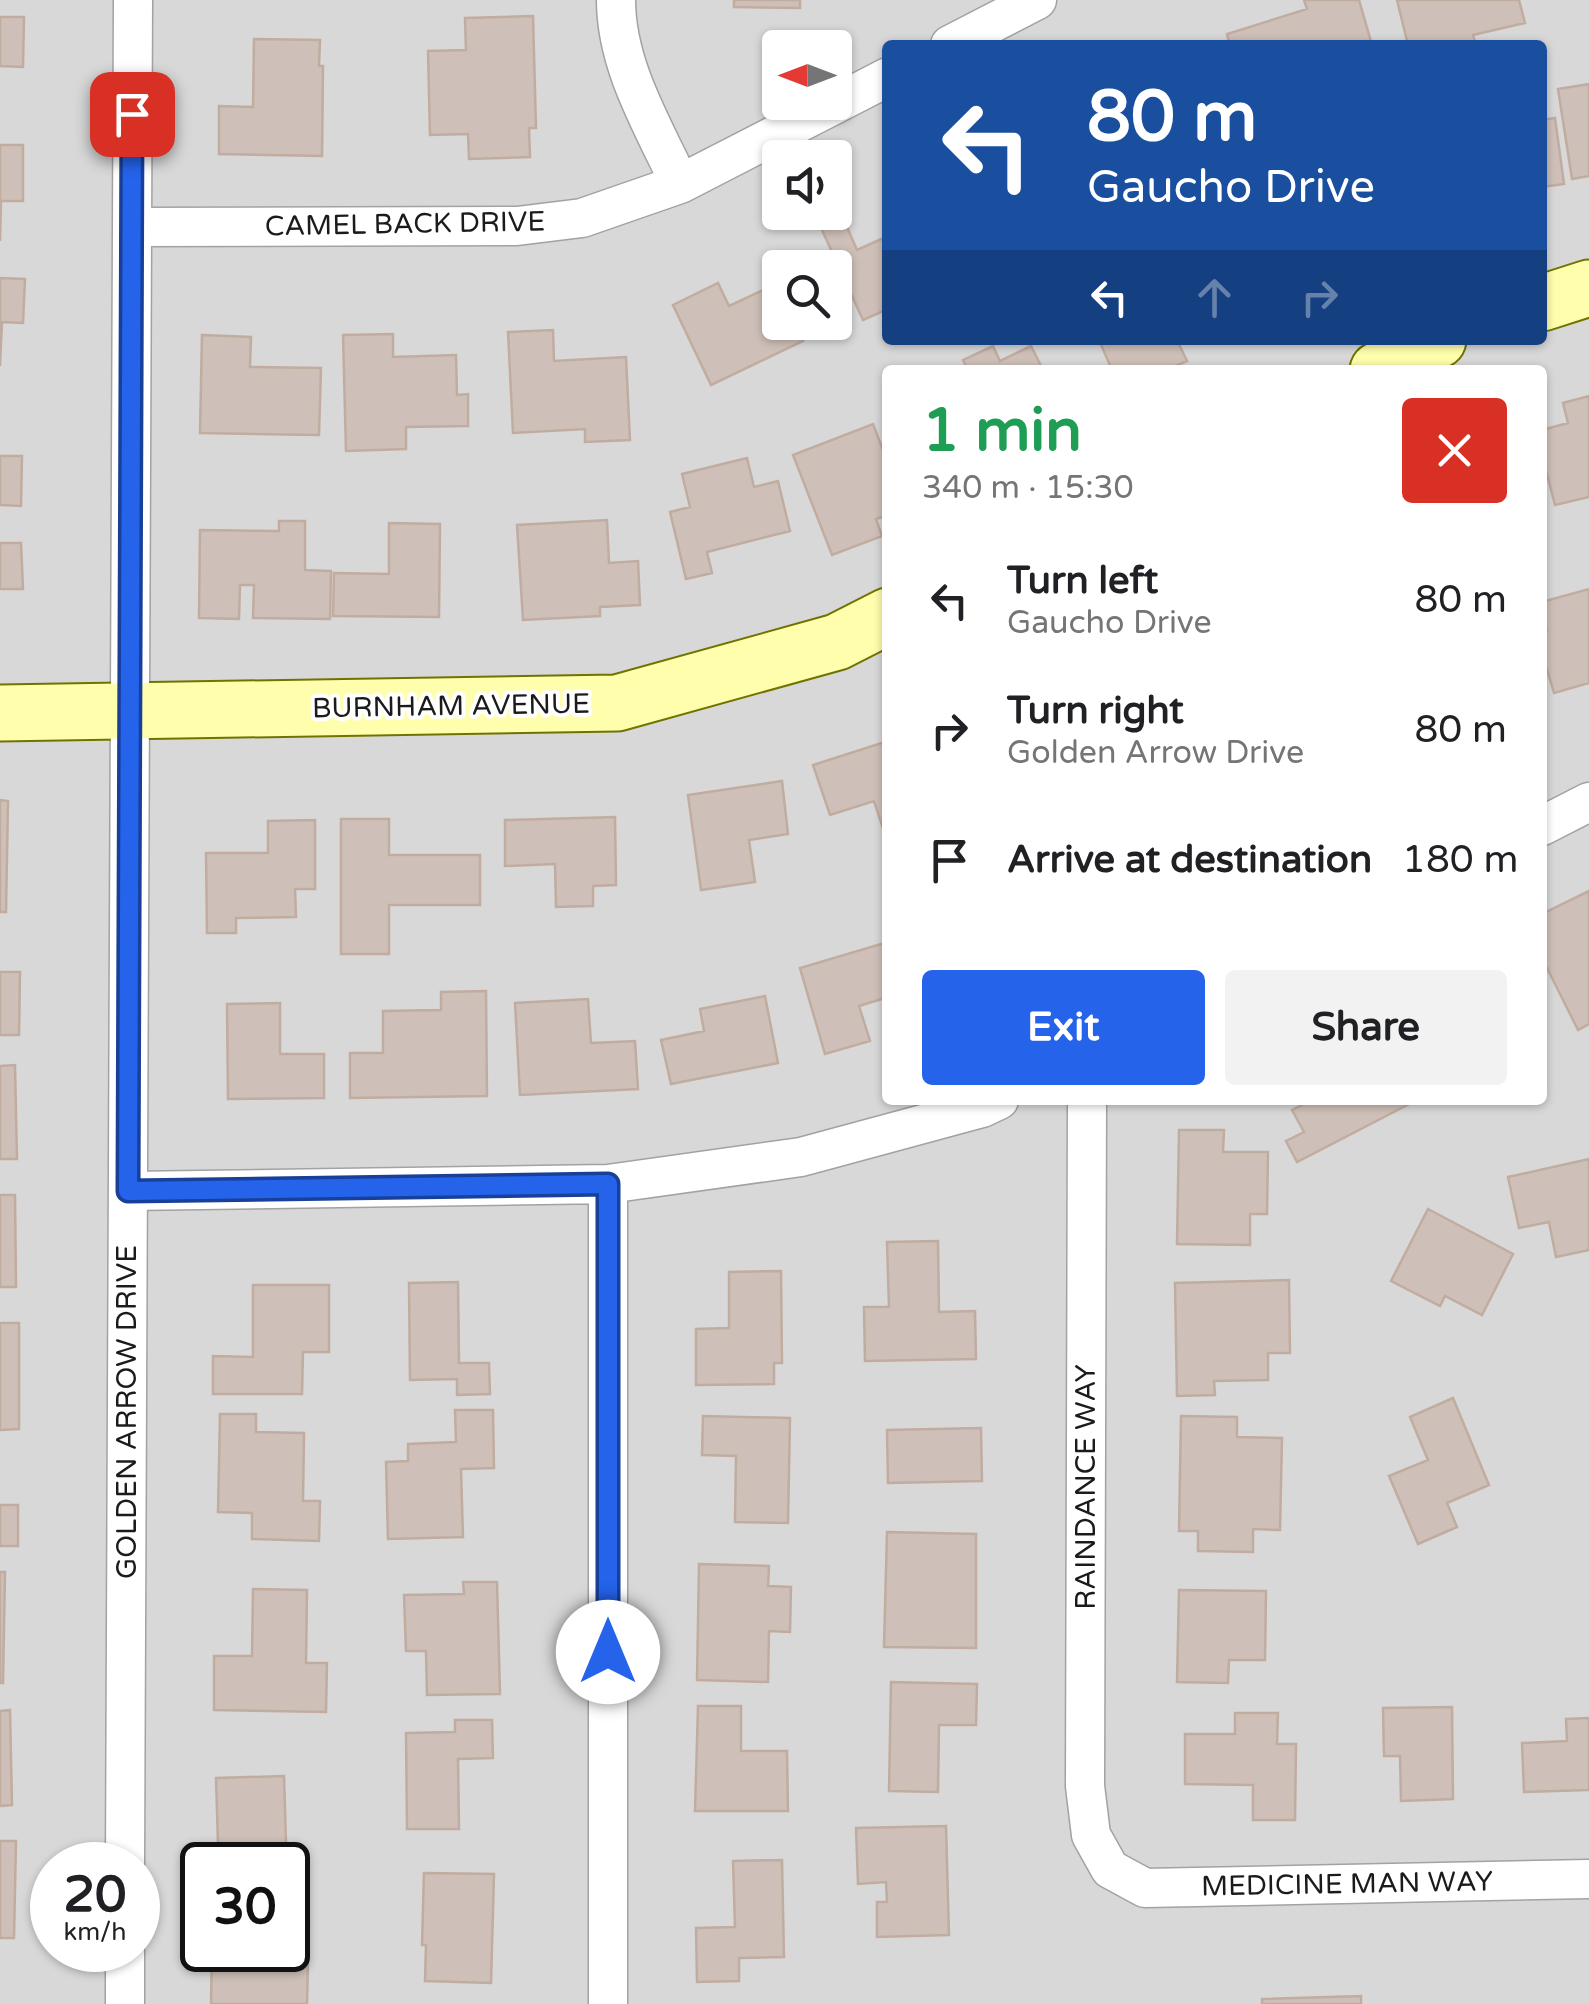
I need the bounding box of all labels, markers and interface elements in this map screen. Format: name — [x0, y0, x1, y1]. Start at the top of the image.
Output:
north arrow — [762, 30, 852, 120]
map controls — [762, 30, 852, 340]
pin — [90, 72, 175, 157]
text: 80 m — [1087, 76, 1257, 160]
icon: left — [922, 80, 1052, 210]
icon: arrive — [105, 87, 160, 142]
button: sound — [762, 140, 852, 230]
text: Gaucho Drive — [1087, 161, 1375, 215]
street label: CAMEL BACK DRIVE — [265, 205, 545, 243]
button: search — [762, 250, 852, 340]
icon: left — [1082, 270, 1137, 325]
icon: ahead — [1187, 270, 1242, 325]
icon: right — [1292, 270, 1347, 325]
text: 1 min — [922, 395, 1082, 467]
button: close — [1402, 398, 1507, 503]
text: 340 m · 15:30 — [922, 469, 1134, 507]
text: Turn left — [1007, 558, 1158, 604]
icon: left — [922, 573, 977, 628]
text: 80 m — [1415, 577, 1507, 623]
text: Gaucho Drive — [1007, 604, 1212, 642]
street label: BURNHAM AVENUE — [312, 687, 590, 725]
text: Turn right — [1007, 688, 1184, 734]
icon: right — [922, 703, 977, 758]
text: 80 m — [1415, 707, 1507, 753]
text: Golden Arrow Drive — [1007, 734, 1304, 772]
icon: arrive — [922, 833, 977, 888]
text: Arrive at destination — [1007, 837, 1372, 883]
text: 180 m — [1402, 837, 1518, 883]
button: Exit — [922, 970, 1205, 1085]
button: Share — [1225, 970, 1507, 1085]
street label: GOLDEN ARROW DRIVE — [110, 1245, 144, 1579]
street label: RAINDANCE WAY — [1069, 1364, 1103, 1610]
position arrow — [556, 1600, 660, 1704]
speed limit sign: 30 — [180, 1842, 310, 1972]
street label: MEDICINE MAN WAY — [1201, 1864, 1493, 1904]
text: 20 — [64, 1865, 126, 1925]
text: km/h — [64, 1917, 126, 1947]

